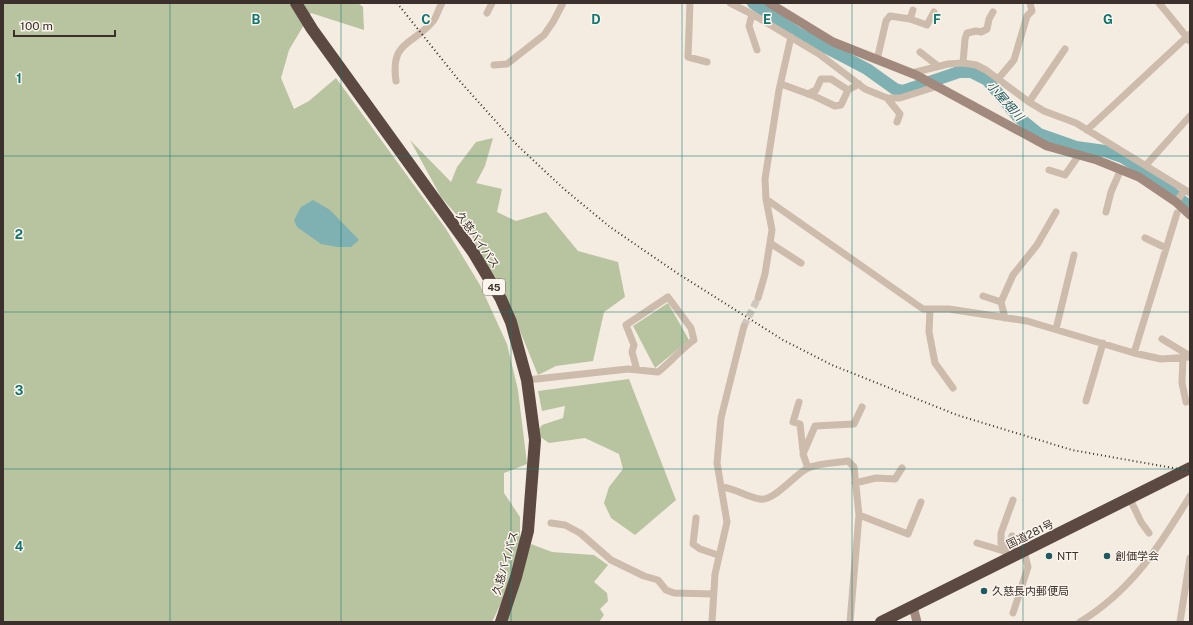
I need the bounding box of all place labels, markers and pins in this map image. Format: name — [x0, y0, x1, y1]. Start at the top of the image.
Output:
place label: NTT — [1057, 550, 1079, 562]
place label: 創価学会 — [1115, 550, 1159, 562]
marker: NTT — [1044, 551, 1054, 561]
marker: 創価学会 — [1102, 551, 1112, 561]
place label: 久慈長内郵便局 — [992, 585, 1069, 597]
marker: 久慈長内郵便局 — [979, 586, 989, 596]

